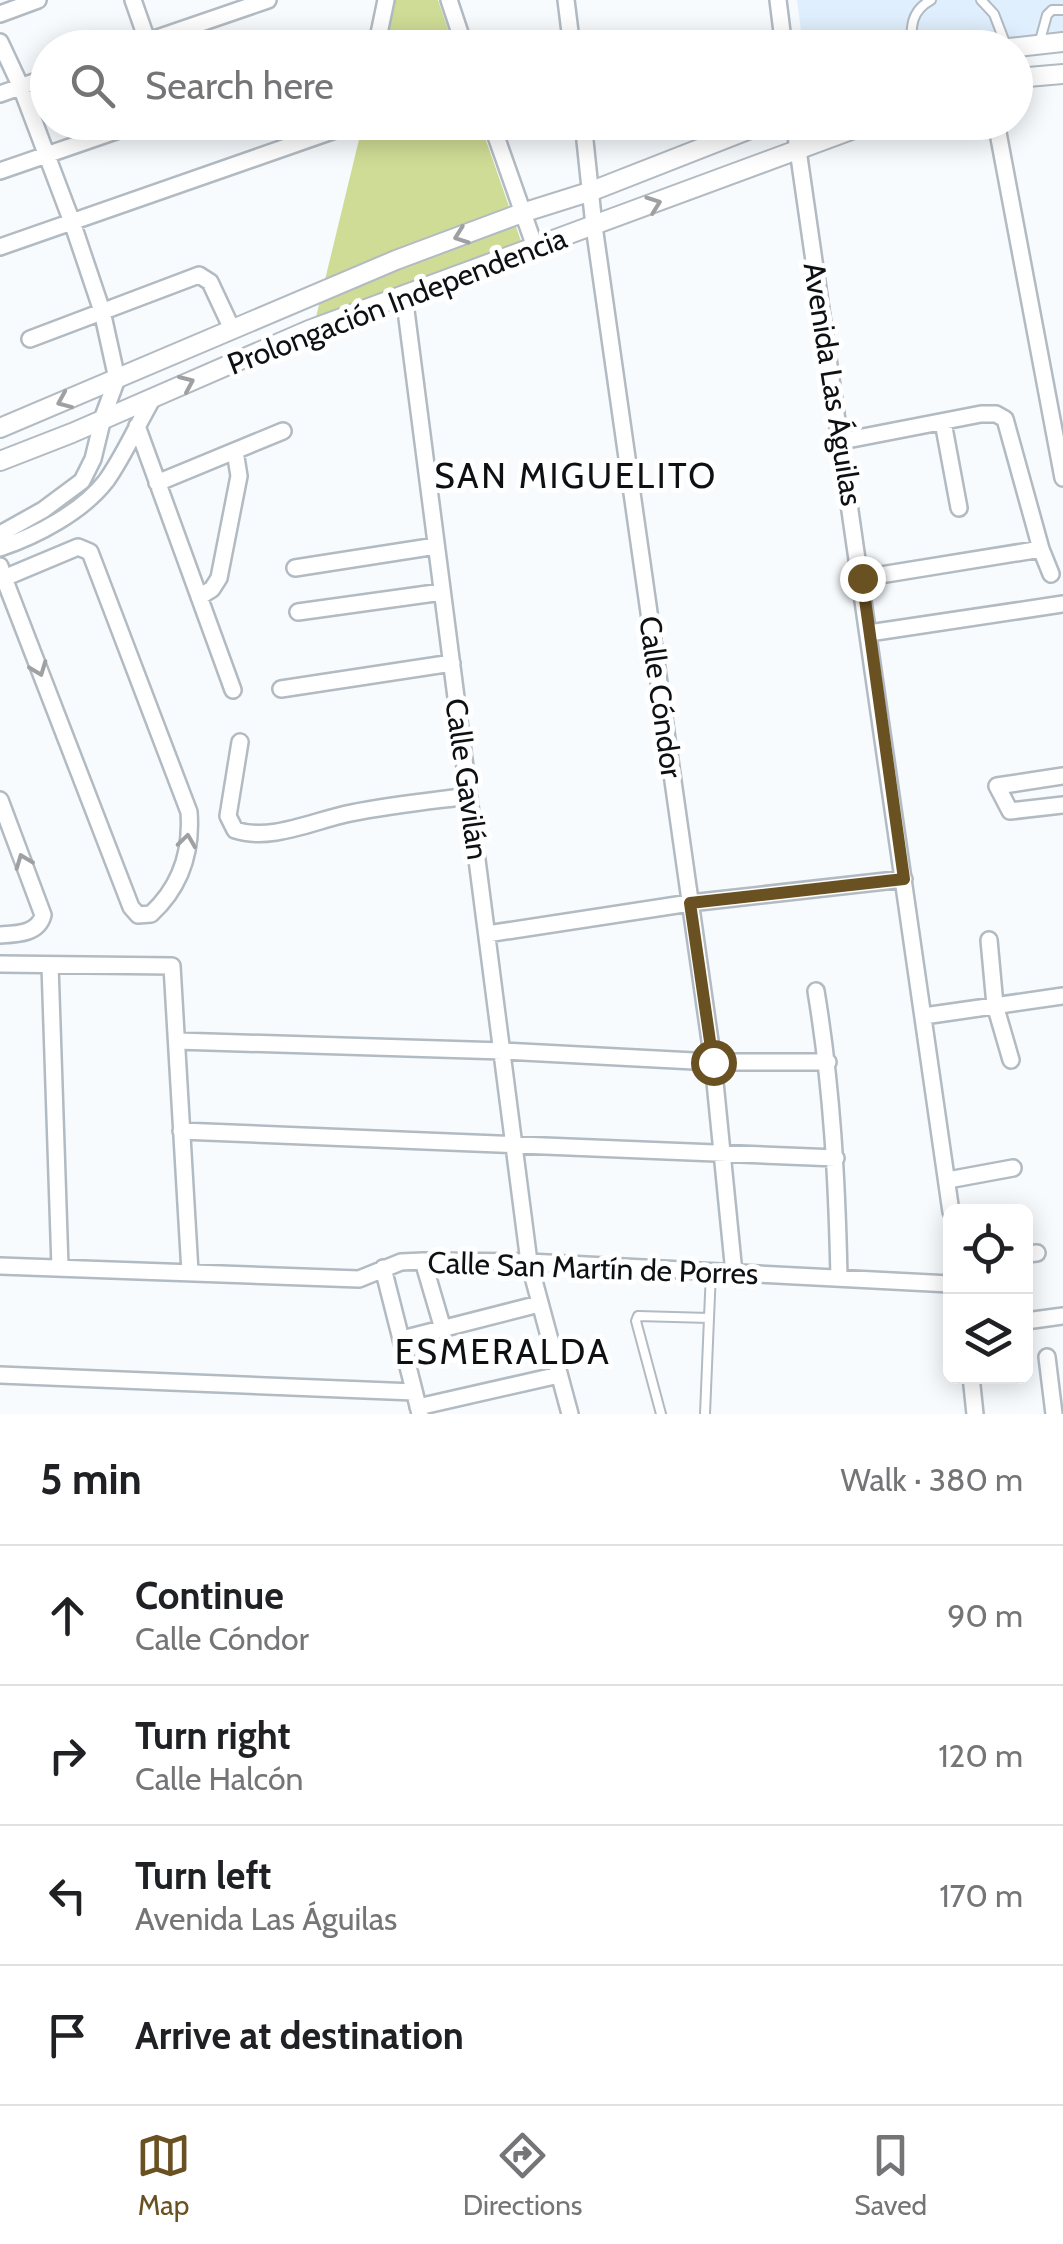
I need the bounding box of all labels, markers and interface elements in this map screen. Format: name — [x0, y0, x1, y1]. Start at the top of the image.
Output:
search box — [30, 30, 1033, 140]
icon: search — [65, 58, 120, 113]
text: Search here — [145, 62, 334, 109]
one-way arrow — [644, 195, 661, 216]
street label: Prolongación Independencia — [222, 219, 572, 383]
one-way arrow — [453, 224, 470, 245]
street label: Avenida Las Águilas — [795, 260, 871, 508]
one-way arrow — [177, 375, 195, 395]
one-way arrow — [56, 389, 74, 409]
district label: SAN MIGUELITO — [434, 454, 718, 497]
route end — [840, 556, 886, 602]
street label: Calle Cóndor — [631, 614, 691, 781]
one-way arrow — [28, 659, 48, 676]
street label: Calle Gavilán — [437, 696, 497, 862]
one-way arrow — [176, 833, 197, 849]
one-way arrow — [15, 854, 35, 871]
route start — [691, 1040, 737, 1086]
map controls — [943, 1204, 1033, 1384]
button: locate — [943, 1204, 1033, 1294]
street label: Calle San Martín de Porres — [427, 1244, 759, 1292]
button: layers — [943, 1294, 1033, 1384]
district label: ESMERALDA — [395, 1330, 611, 1373]
text: 5 min — [40, 1453, 142, 1505]
text: Walk · 380 m — [840, 1460, 1023, 1499]
text: Continue — [135, 1572, 284, 1619]
icon: ahead — [40, 1588, 95, 1643]
text: 90 m — [947, 1596, 1023, 1635]
text: Calle Cóndor — [135, 1619, 309, 1658]
text: Turn right — [135, 1712, 291, 1759]
icon: right — [40, 1728, 95, 1783]
text: 120 m — [938, 1736, 1023, 1775]
text: Calle Halcón — [135, 1759, 303, 1798]
text: Turn left — [135, 1852, 271, 1899]
icon: left — [40, 1868, 95, 1923]
text: 170 m — [939, 1876, 1023, 1915]
text: Avenida Las Águilas — [135, 1899, 397, 1938]
icon: arrive — [40, 2008, 95, 2063]
text: Arrive at destination — [135, 2012, 464, 2059]
tab: Map — [136, 2128, 191, 2222]
tab: Directions — [463, 2128, 582, 2222]
tab: Saved — [854, 2128, 927, 2222]

